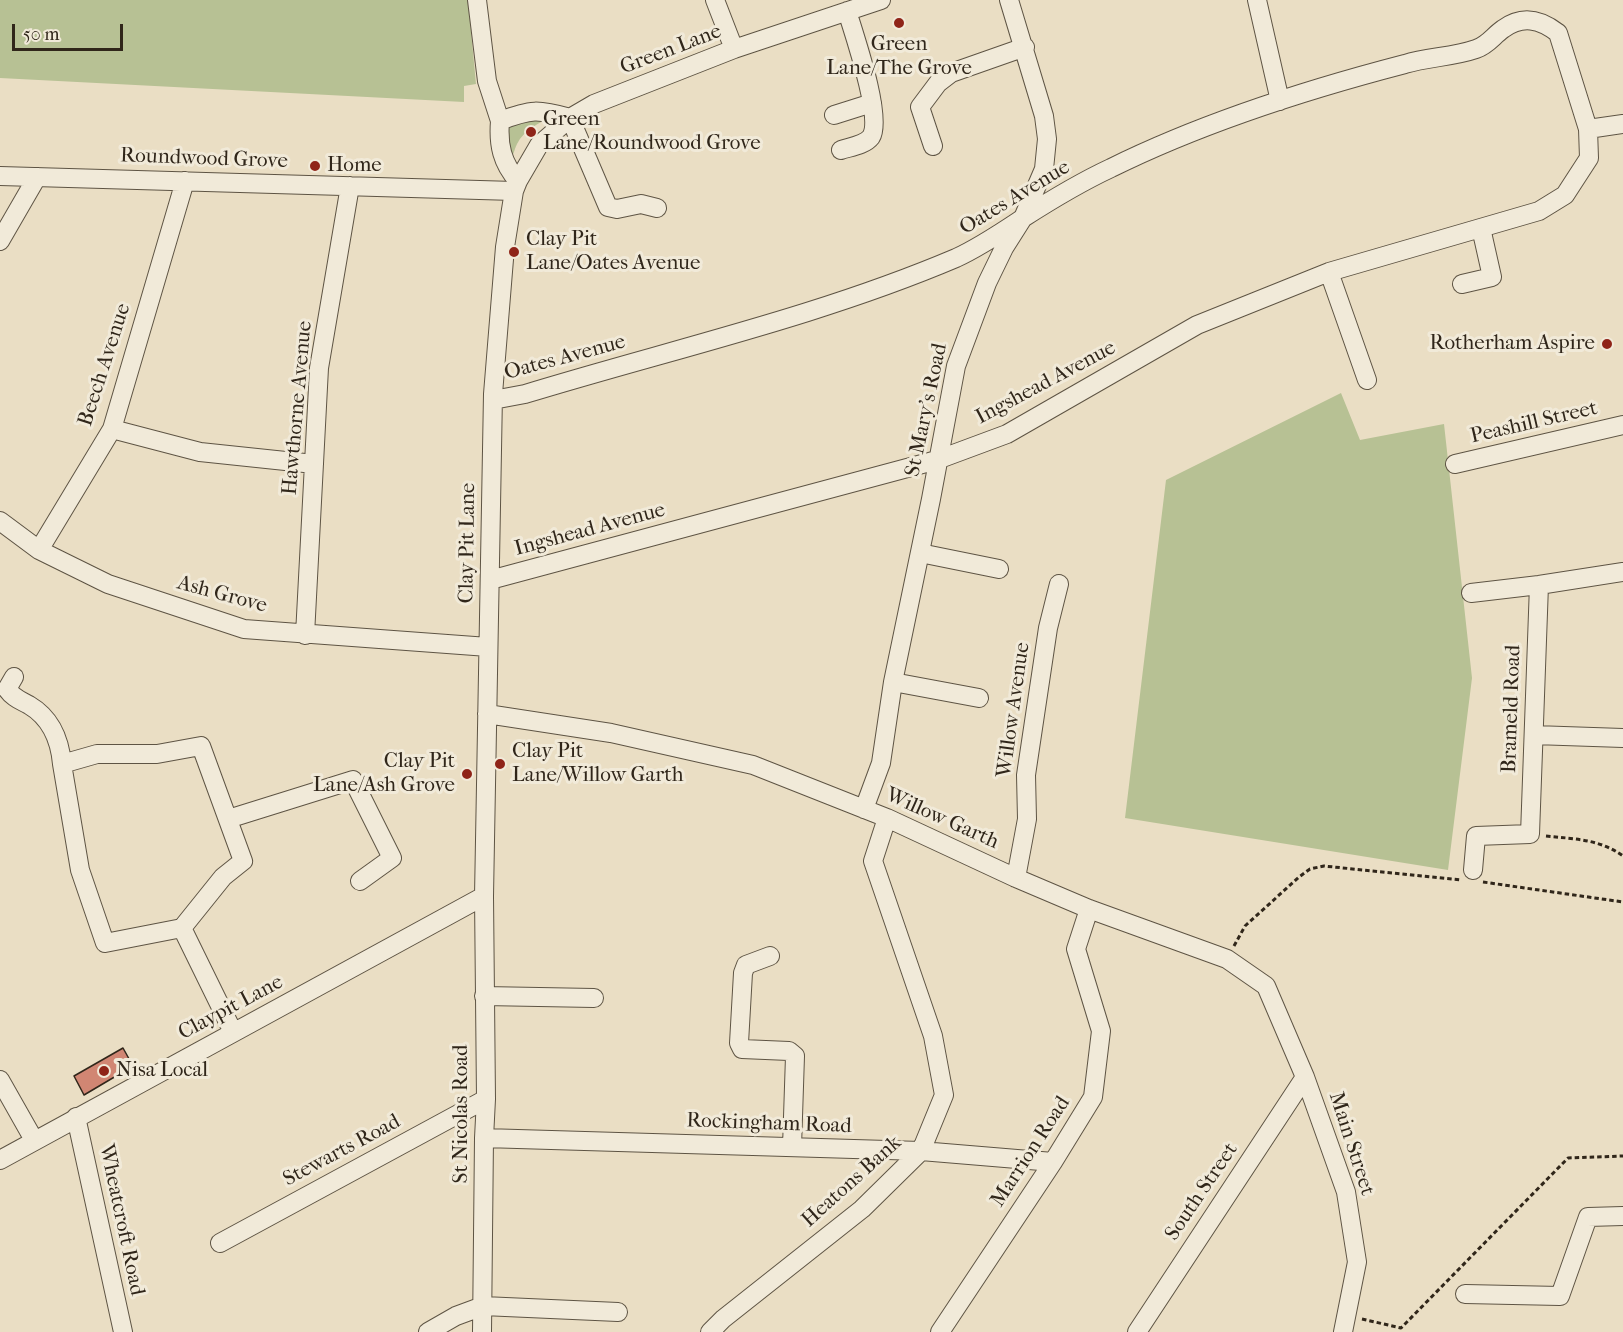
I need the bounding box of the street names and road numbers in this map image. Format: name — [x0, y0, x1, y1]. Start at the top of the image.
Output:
street label: Green Lane — [617, 19, 725, 81]
street label: Roundwood Grove — [120, 143, 288, 175]
street label: Oates Avenue — [955, 155, 1075, 241]
street label: Beech Avenue — [73, 300, 137, 430]
street label: Hawthorne Avenue — [278, 320, 318, 496]
street label: Oates Avenue — [502, 330, 628, 386]
street label: Ingshead Avenue — [972, 336, 1120, 430]
street label: St Mary's Road — [901, 341, 953, 479]
street label: Peashill Street — [1468, 396, 1600, 450]
street label: Clay Pit Lane — [454, 482, 482, 604]
street label: Ingshead Avenue — [512, 498, 668, 562]
street label: Ash Grove — [174, 571, 270, 619]
street label: Willow Avenue — [992, 641, 1036, 779]
street label: Brameld Road — [1497, 644, 1527, 774]
street label: Willow Garth — [881, 783, 1003, 855]
street label: Claypit Lane — [174, 970, 288, 1046]
street label: St Nicolas Road — [449, 1045, 475, 1183]
street label: Main Street — [1322, 1089, 1380, 1199]
street label: Marrion Road — [986, 1092, 1076, 1212]
street label: Rockingham Road — [686, 1109, 852, 1139]
street label: Stewarts Road — [279, 1110, 405, 1192]
street label: Heatons Bank — [797, 1131, 907, 1233]
street label: South Street — [1160, 1138, 1244, 1246]
street label: Wheatcroft Road — [93, 1142, 149, 1298]

